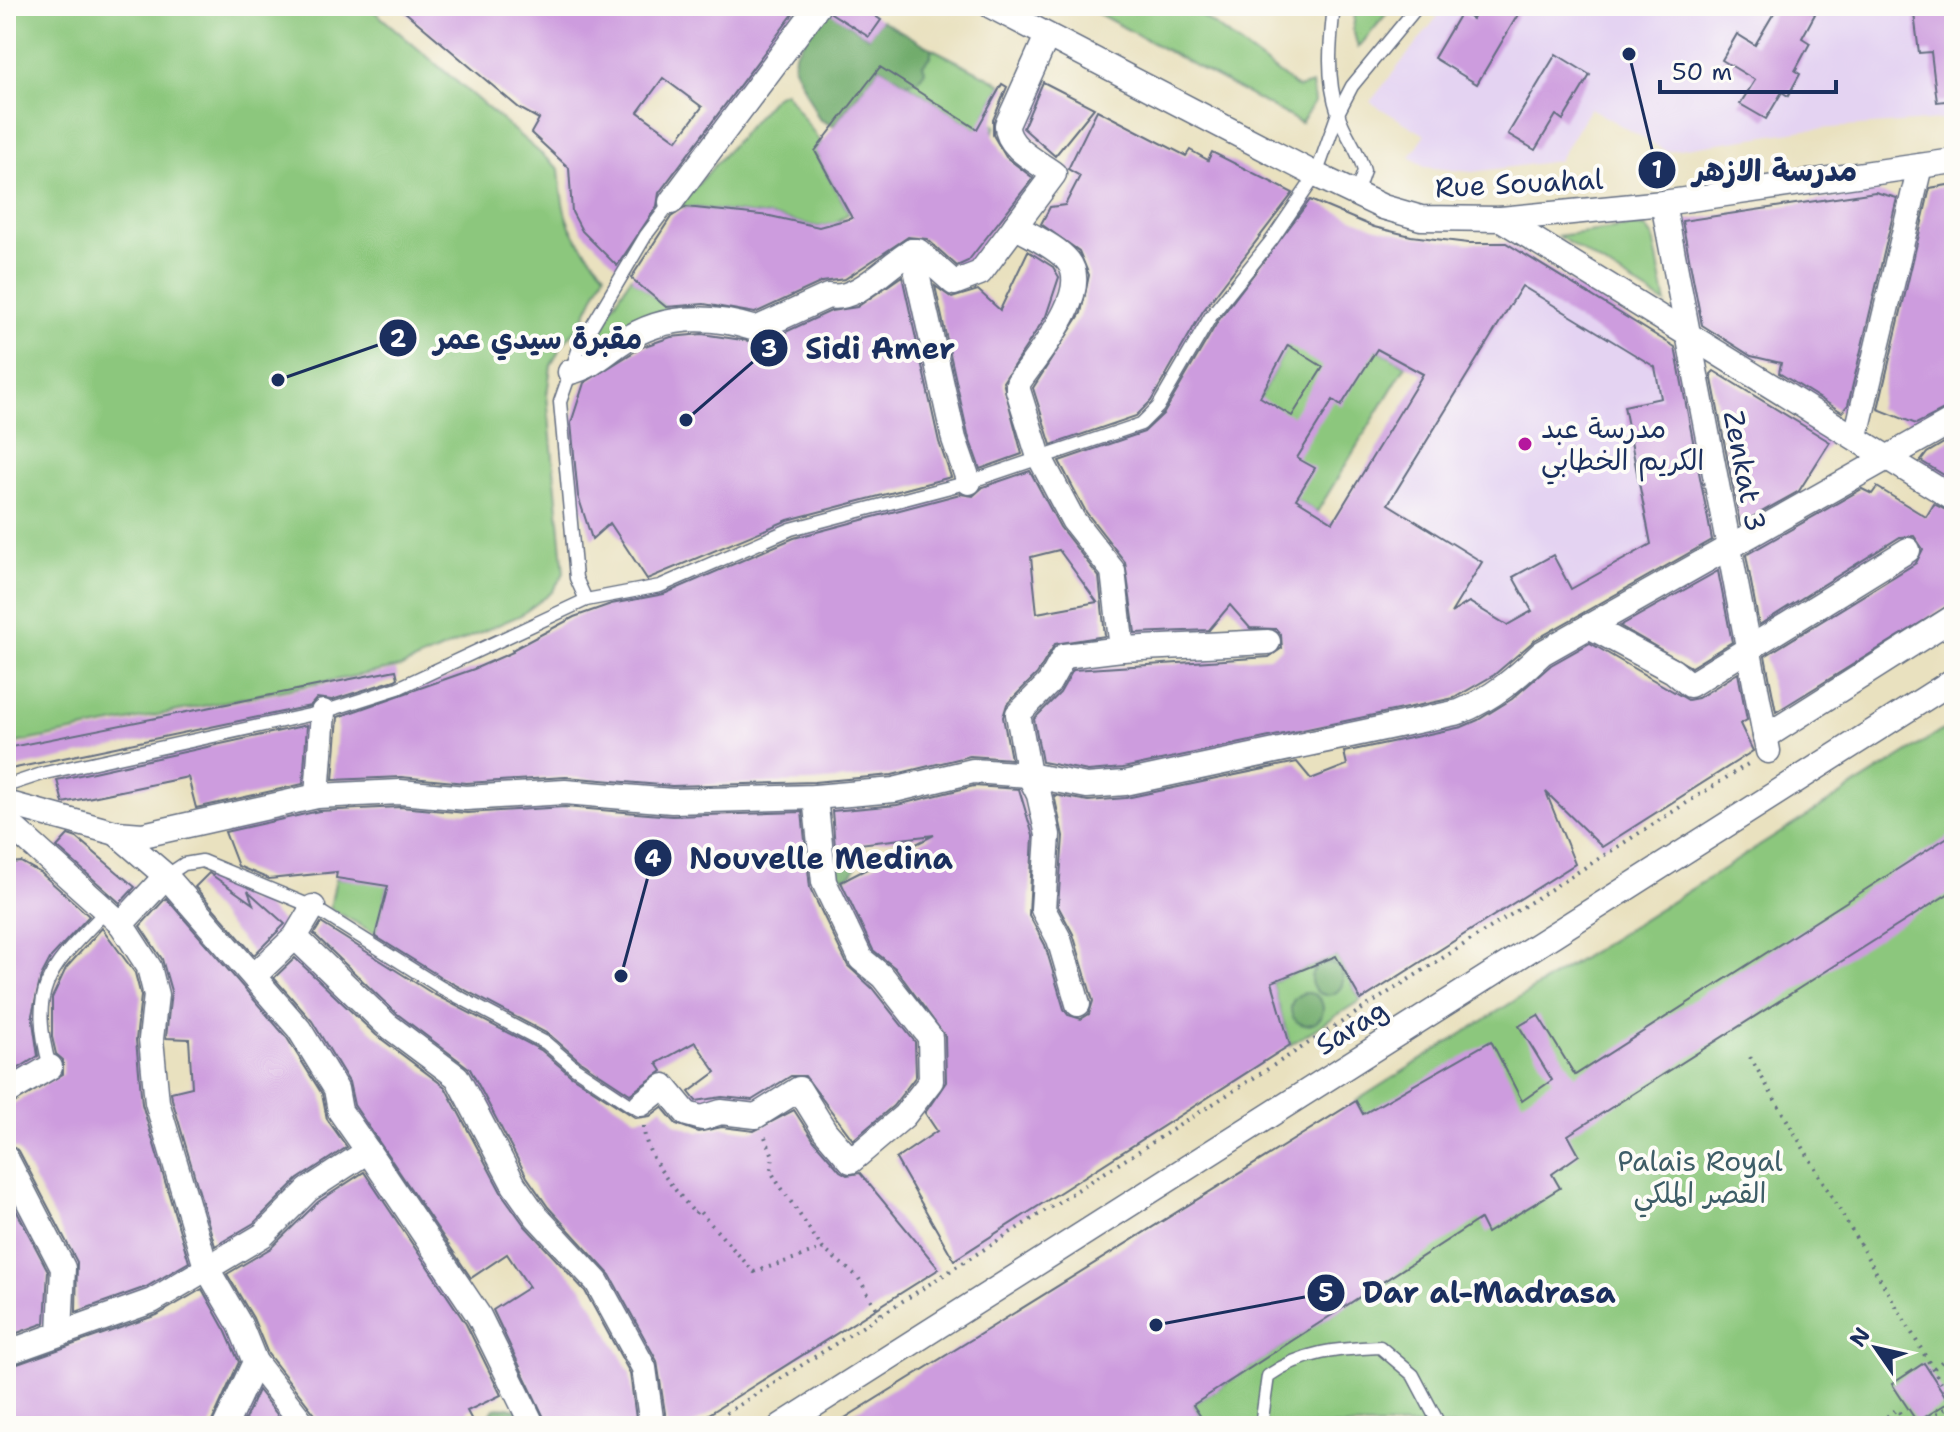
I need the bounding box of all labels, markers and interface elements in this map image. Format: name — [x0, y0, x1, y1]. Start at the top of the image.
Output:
scale bar — [1660, 44, 1836, 94]
text: 50 m — [1672, 56, 1732, 88]
callout: مدرسة الازهر — [1637, 143, 1873, 197]
text: مدرسة الازهر — [1690, 150, 1857, 191]
text: 1 — [1652, 154, 1662, 186]
street label: Rue Souahal — [1434, 160, 1605, 206]
callout: مقبرة سيدي عمر — [378, 311, 658, 365]
text: مقبرة سيدي عمر — [431, 318, 642, 361]
callout: Sidi Amer — [749, 321, 971, 375]
text: 2 — [390, 323, 407, 355]
text: Sidi Amer — [805, 328, 955, 369]
text: 3 — [761, 333, 777, 365]
street label: Zenkat 3 — [1715, 407, 1775, 535]
place label: مدرسة عبد الكريم الخطابي — [1541, 409, 1704, 485]
marker: مدرسة عبد الكريم الخطابي — [1516, 435, 1534, 453]
callout: Nouvelle Medina — [633, 831, 969, 885]
text: Nouvelle Medina — [689, 838, 953, 879]
text: 4 — [645, 843, 662, 875]
street label: Sarag — [1308, 990, 1394, 1064]
park label: Palais Royal القصر الملكي — [1617, 1142, 1783, 1218]
callout: Dar al-Madrasa — [1306, 1266, 1631, 1320]
text: Dar al-Madrasa — [1362, 1272, 1616, 1313]
text: 5 — [1319, 1277, 1334, 1309]
north arrow — [1836, 1308, 1916, 1388]
text: N — [1843, 1322, 1877, 1352]

